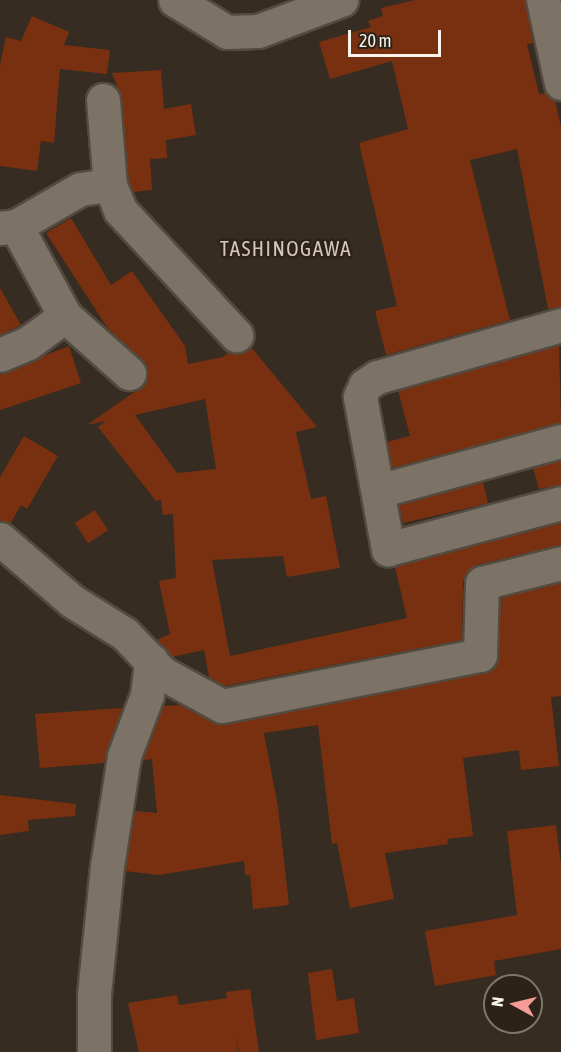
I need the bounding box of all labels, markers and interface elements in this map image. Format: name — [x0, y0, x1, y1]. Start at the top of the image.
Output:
scale bar — [351, 18, 444, 56]
text: 20 m — [359, 30, 391, 51]
district label: TASHINOGAWA — [220, 235, 352, 261]
north arrow — [483, 974, 543, 1034]
text: N — [488, 996, 507, 1008]

